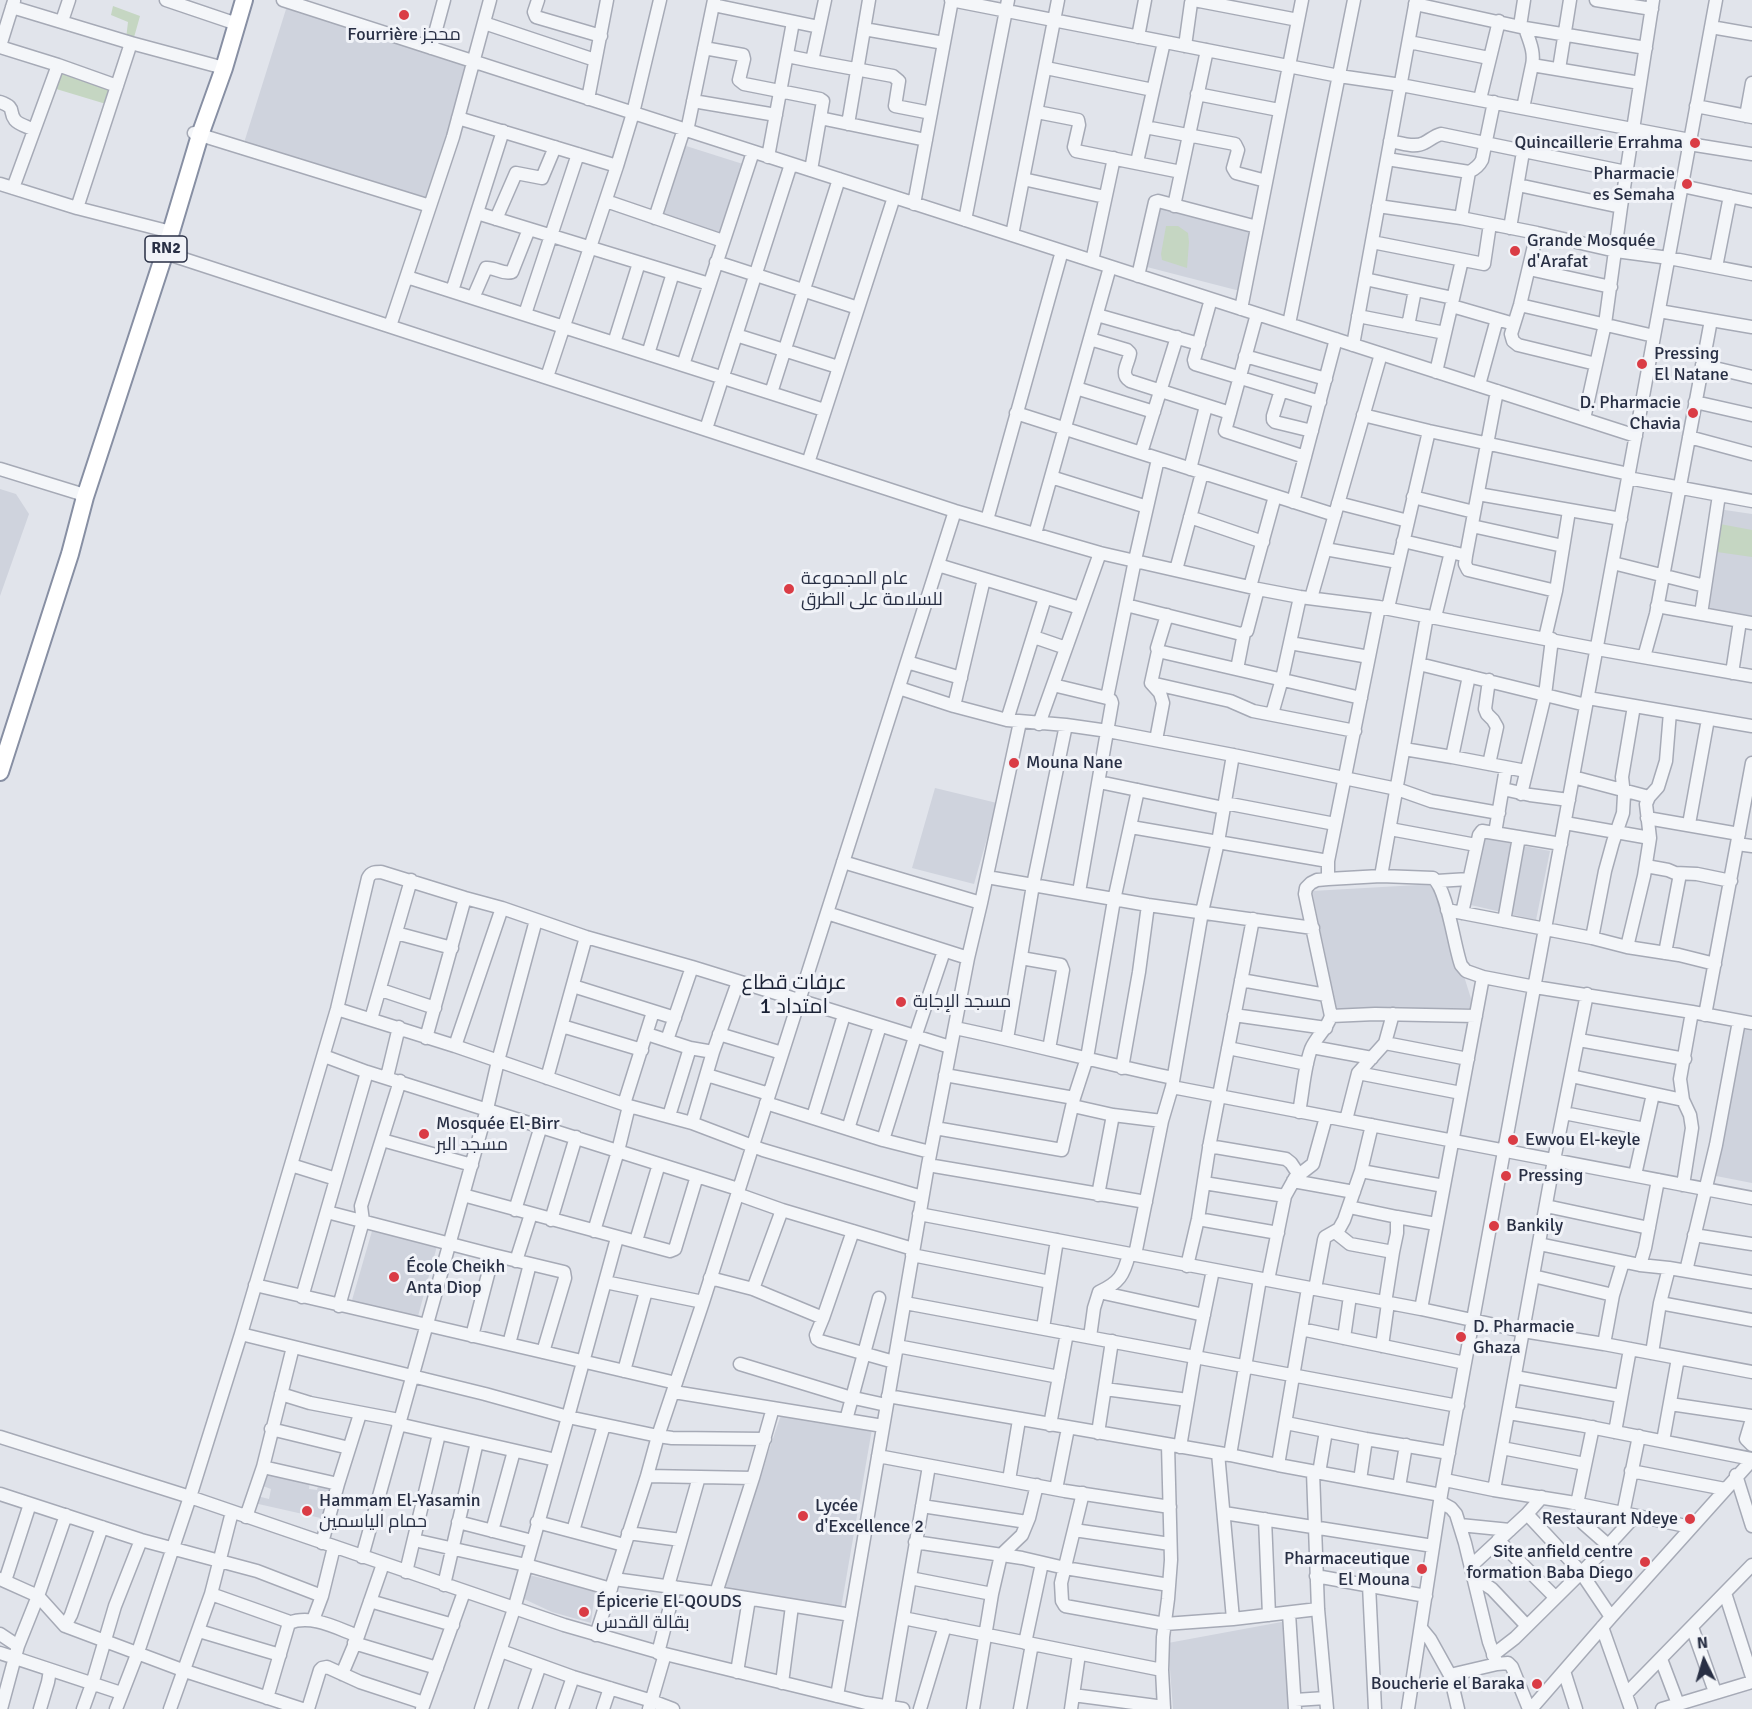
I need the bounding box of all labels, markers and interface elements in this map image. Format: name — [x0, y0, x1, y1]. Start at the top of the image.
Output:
marker: Fourrière محجز — [397, 8, 411, 22]
place label: Fourrière محجز — [347, 24, 461, 46]
place label: Quincaillerie Errahma — [1515, 132, 1683, 154]
marker: Quincaillerie Errahma — [1688, 136, 1702, 150]
place label: Pharmacie es Semaha — [1593, 163, 1675, 206]
marker: Pharmacie es Semaha — [1680, 177, 1694, 191]
place label: Grande Mosquée d'Arafat — [1527, 230, 1656, 272]
road number: RN2 — [145, 236, 187, 262]
marker: Grande Mosquée d'Arafat — [1508, 244, 1522, 258]
place label: Pressing El Natane — [1654, 343, 1729, 386]
marker: Pressing El Natane — [1635, 357, 1649, 371]
place label: D. Pharmacie Chavia — [1579, 392, 1681, 434]
marker: D. Pharmacie Chavia — [1686, 406, 1700, 420]
place label: عام المجموعة للسلامة على الطرق — [801, 568, 943, 610]
marker: عام المجموعة للسلامة على الطرق — [782, 582, 796, 596]
place label: Mouna Nane — [1026, 752, 1123, 774]
marker: Mouna Nane — [1007, 756, 1021, 770]
district label: عرفات قطاع 1 امتداد — [741, 970, 847, 1020]
place label: مسجد الإجابة — [913, 991, 1011, 1013]
marker: مسجد الإجابة — [894, 995, 908, 1009]
place label: Mosquée El-Birr مسجد البر — [436, 1113, 560, 1156]
marker: Mosquée El-Birr مسجد البر — [417, 1127, 431, 1141]
place label: Ewvou El-keyle — [1525, 1129, 1641, 1151]
marker: Ewvou El-keyle — [1506, 1133, 1520, 1147]
place label: Pressing — [1518, 1165, 1583, 1187]
marker: Pressing — [1499, 1169, 1513, 1183]
place label: Bankily — [1506, 1215, 1563, 1237]
marker: Bankily — [1487, 1219, 1501, 1233]
place label: École Cheikh Anta Diop — [406, 1256, 505, 1298]
marker: École Cheikh Anta Diop — [387, 1270, 401, 1284]
place label: D. Pharmacie Ghaza — [1473, 1316, 1575, 1358]
marker: D. Pharmacie Ghaza — [1454, 1330, 1468, 1344]
place label: Hammam El-Yasamin حمام الياسمين — [319, 1490, 481, 1532]
place label: Lycée d'Excellence 2 — [815, 1495, 924, 1538]
marker: Hammam El-Yasamin حمام الياسمين — [300, 1504, 314, 1518]
place label: Restaurant Ndeye — [1542, 1508, 1678, 1530]
marker: Lycée d'Excellence 2 — [796, 1509, 810, 1523]
marker: Restaurant Ndeye — [1683, 1512, 1697, 1526]
place label: Site anfield centre formation Baba Diego — [1466, 1541, 1633, 1584]
place label: Pharmaceutique El Mouna — [1284, 1548, 1410, 1590]
marker: Site anfield centre formation Baba Diego — [1638, 1555, 1652, 1569]
marker: Pharmaceutique El Mouna — [1415, 1562, 1429, 1576]
place label: Épicerie El-QOUDS بقالة القدس — [596, 1591, 742, 1634]
marker: Épicerie El-QOUDS بقالة القدس — [577, 1605, 591, 1619]
north arrow — [1674, 1631, 1734, 1691]
text: N — [1696, 1633, 1709, 1654]
place label: Boucherie el Baraka — [1371, 1673, 1525, 1695]
marker: Boucherie el Baraka — [1530, 1677, 1544, 1691]

